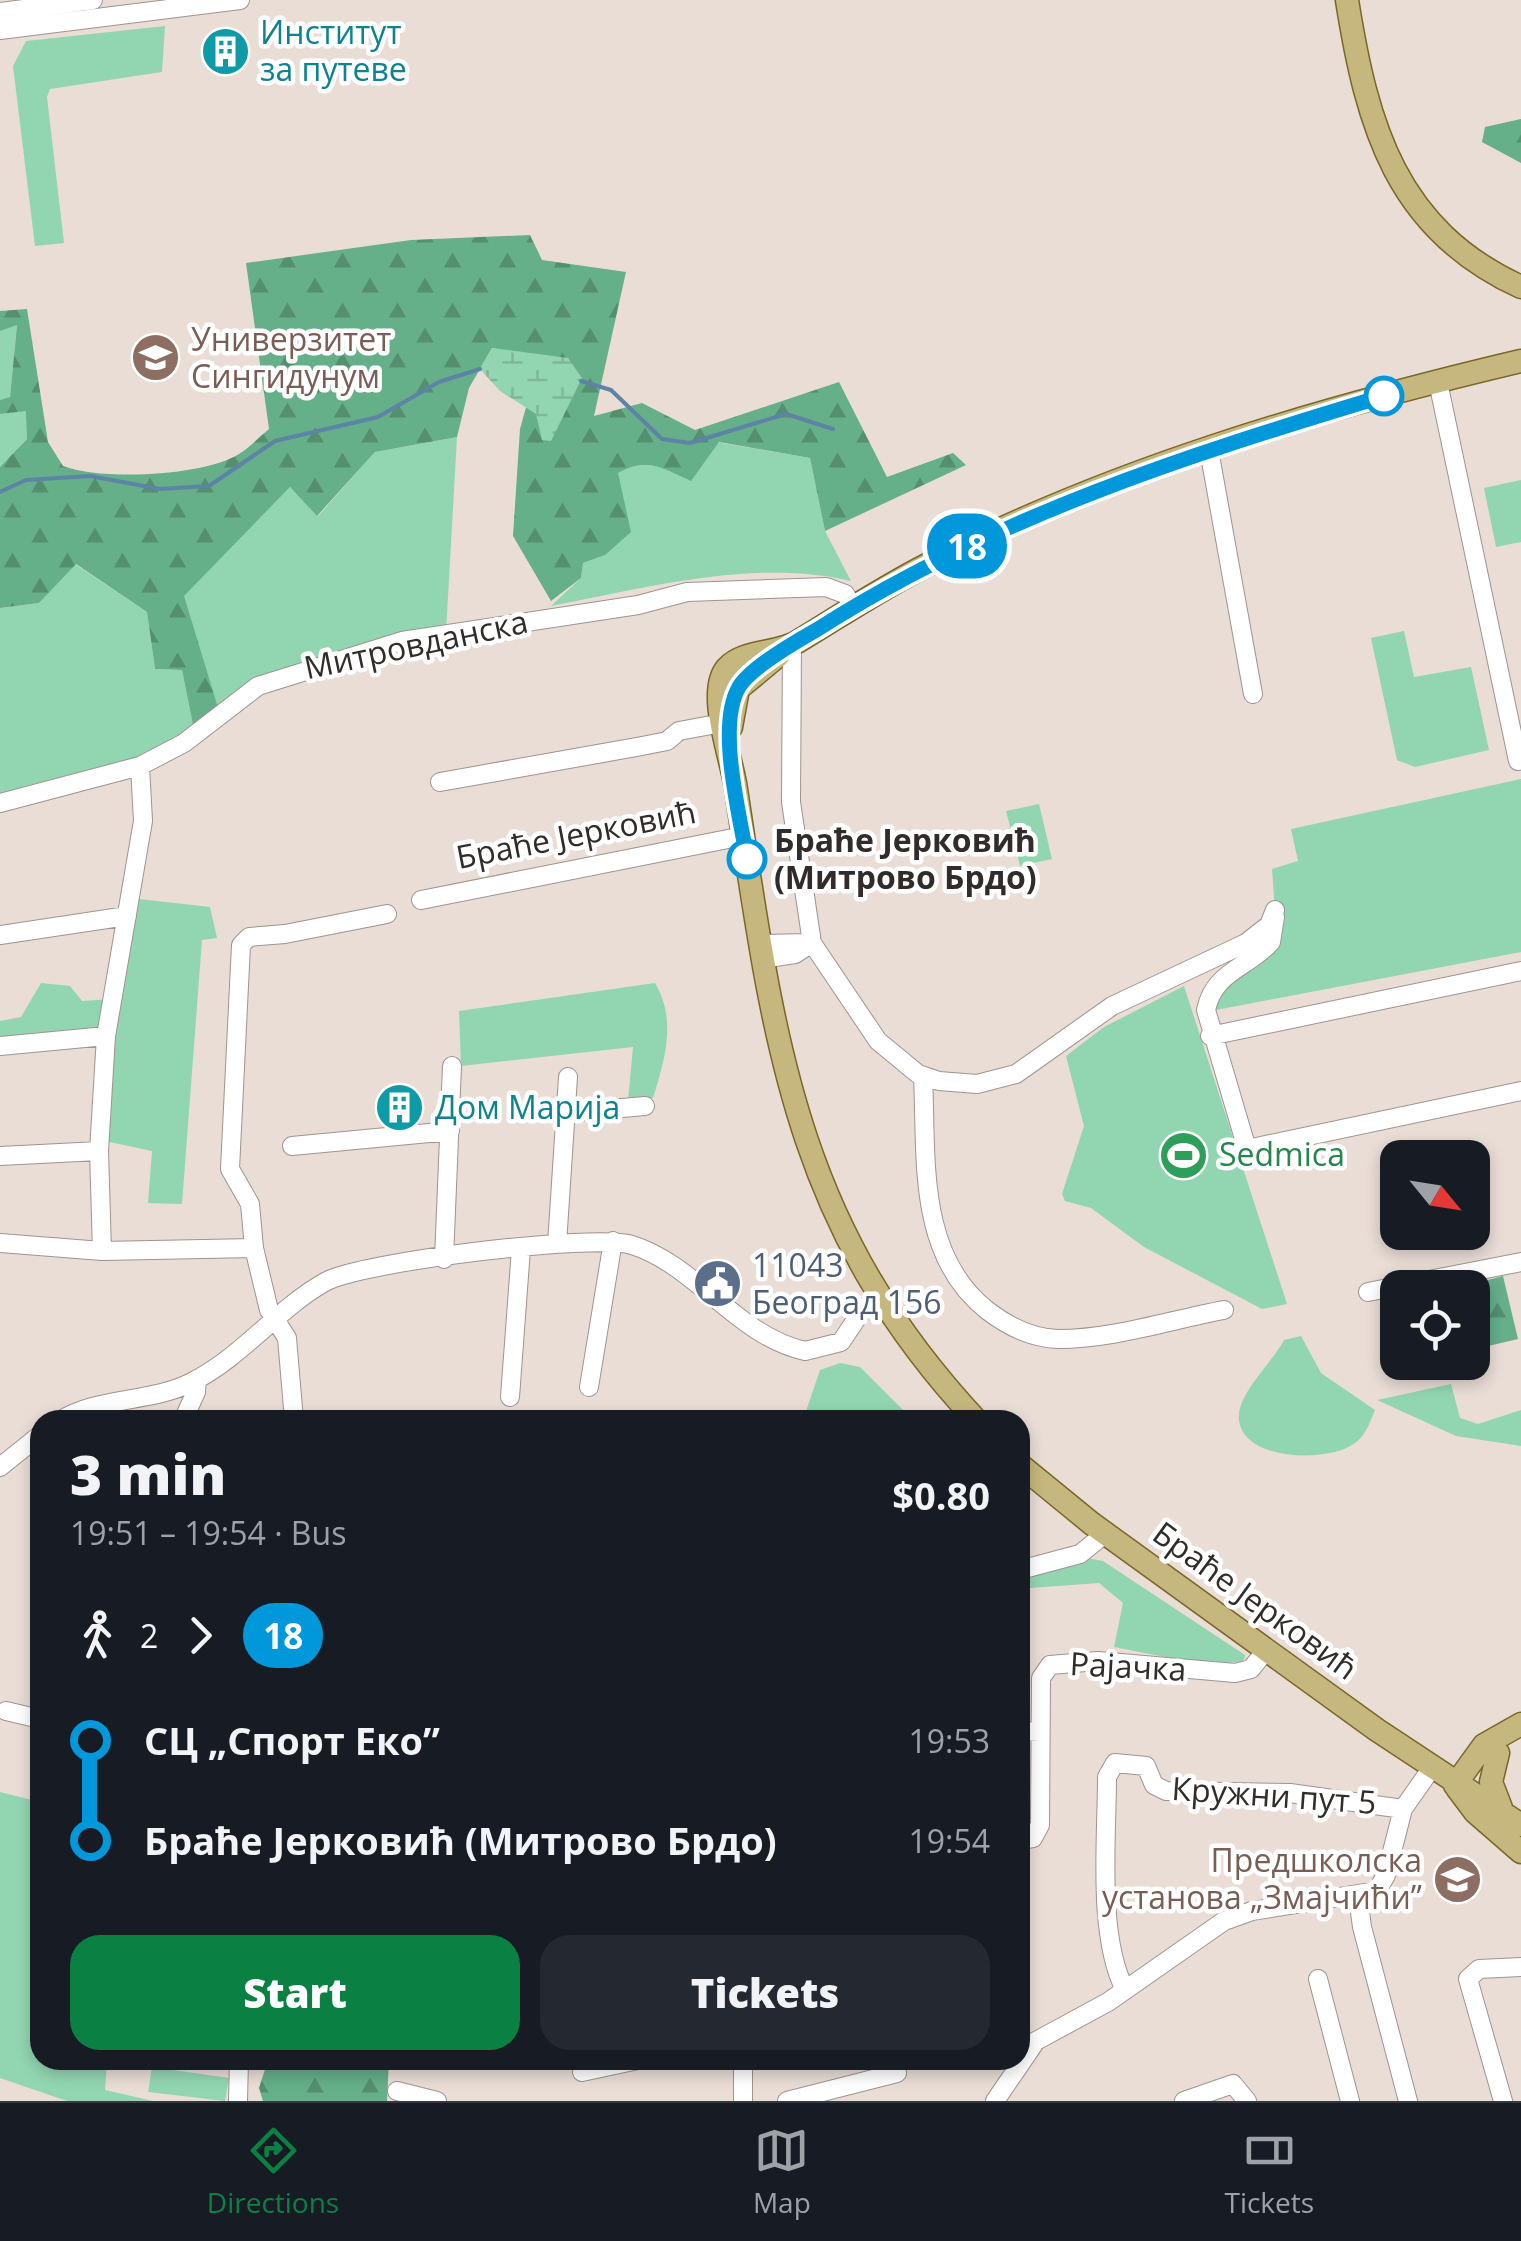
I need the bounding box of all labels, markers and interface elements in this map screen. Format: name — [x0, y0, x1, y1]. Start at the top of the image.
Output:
place label: Институт за путеве — [260, 10, 407, 90]
building icon: Институт за путеве — [199, 25, 251, 77]
place label: Универзитет Сингидунум — [191, 317, 391, 397]
school or university icon: Универзитет Сингидунум — [130, 332, 182, 384]
unlabelled marker — [1365, 377, 1403, 415]
line badge: 18 — [922, 514, 1012, 578]
text: 18 — [947, 523, 987, 570]
street label: Митровданска — [300, 599, 531, 688]
street label: Браће Јерковић — [452, 789, 699, 878]
place label: Браће Јерковић (Митрово Брдо) — [774, 818, 1037, 898]
marker: Браће Јерковић (Митрово Брдо) — [728, 840, 766, 878]
building icon: Дом Марија — [374, 1082, 426, 1134]
place label: Дом Марија — [435, 1085, 620, 1128]
sports icon: Sedmica — [1158, 1129, 1210, 1181]
place label: Sedmica — [1219, 1132, 1345, 1175]
north arrow — [1380, 1140, 1490, 1250]
map controls — [1380, 1140, 1490, 1380]
place label: 11043 Београд 156 — [752, 1243, 942, 1323]
public building icon: 11043 Београд 156 — [691, 1258, 743, 1310]
button: locate — [1380, 1270, 1490, 1380]
text: 3 min — [70, 1436, 226, 1511]
text: $0.80 — [892, 1469, 990, 1521]
text: 19:51 – 19:54 · Bus — [70, 1511, 346, 1554]
street label: Браће Јерковић — [1145, 1511, 1367, 1689]
icon: walk — [70, 1608, 125, 1663]
icon: forward — [173, 1608, 228, 1663]
text: 18 — [263, 1612, 303, 1659]
text: 2 — [140, 1614, 158, 1657]
street label: Рајачка — [1069, 1641, 1187, 1690]
text: СЦ „Спорт Еко” — [144, 1714, 440, 1766]
text: 19:53 — [908, 1719, 990, 1762]
street label: Кружни пут 5 — [1170, 1766, 1378, 1823]
text: Браће Јерковић (Митрово Брдо) — [144, 1814, 777, 1866]
text: 19:54 — [908, 1819, 990, 1862]
place label: Предшколска установа „Змајчићи” — [1102, 1838, 1422, 1918]
school or university icon: Предшколска установа „Змајчићи” — [1431, 1853, 1483, 1905]
button: Start — [70, 1935, 520, 2050]
button: Tickets — [540, 1935, 990, 2050]
tab: Directions — [207, 2123, 339, 2221]
tab: Map — [753, 2123, 811, 2221]
tab: Tickets — [1224, 2123, 1314, 2221]

